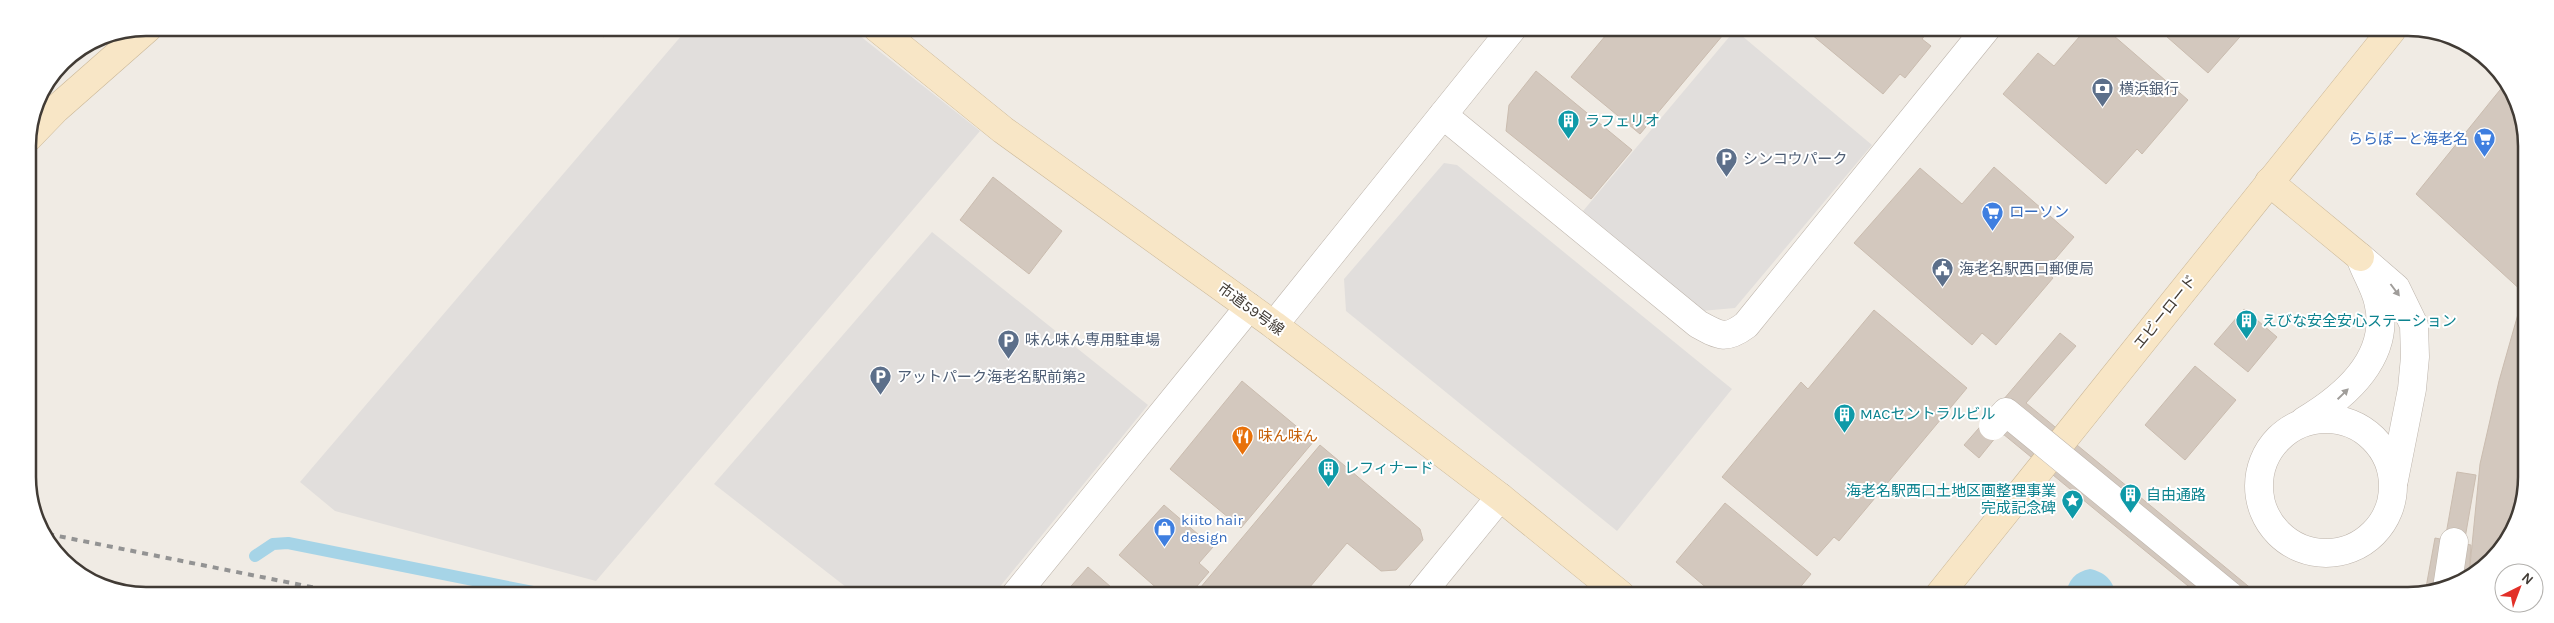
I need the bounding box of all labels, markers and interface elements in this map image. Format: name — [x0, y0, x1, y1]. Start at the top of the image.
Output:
bank icon: 横浜銀行 — [2091, 77, 2115, 108]
place label: 横浜銀行 — [2119, 80, 2179, 98]
building icon: ラフェリオ — [1557, 109, 1581, 140]
place label: ラフェリオ — [1585, 112, 1660, 130]
supermarket icon: ららぽーと海老名 — [2472, 127, 2496, 158]
place label: ららぽーと海老名 — [2348, 130, 2468, 148]
parking icon: シンコウパーク — [1715, 147, 1739, 178]
place label: シンコウパーク — [1743, 150, 1847, 168]
supermarket icon: ローソン — [1981, 200, 2005, 231]
place label: ローソン — [2009, 203, 2069, 221]
public building icon: 海老名駅西口郵便局 — [1931, 257, 1955, 288]
place label: 海老名駅西口郵便局 — [1959, 260, 2094, 278]
street label: エビーロード — [2130, 271, 2200, 353]
street label: 市道59号線 — [1214, 279, 1288, 339]
one-way arrow — [2390, 283, 2400, 297]
building icon: えびな安全安心ステーション — [2234, 309, 2258, 340]
place label: えびな安全安心ステーション — [2262, 312, 2457, 330]
parking icon: 味ん味ん専用駐車場 — [997, 328, 1021, 359]
place label: 味ん味ん専用駐車場 — [1025, 331, 1160, 349]
parking icon: アットパーク海老名駅前第2 — [869, 365, 893, 396]
place label: アットパーク海老名駅前第2 — [897, 368, 1086, 386]
one-way arrow — [2336, 388, 2348, 400]
building icon: MACセントラルビル — [1832, 402, 1856, 433]
place label: MACセントラルビル — [1860, 405, 1996, 423]
restaurant icon: 味ん味ん — [1230, 424, 1254, 455]
place label: 味ん味ん — [1258, 427, 1318, 445]
building icon: レフィナード — [1316, 456, 1340, 487]
place label: レフィナード — [1344, 459, 1434, 477]
place label: 海老名駅西口土地区画整理事業 完成記念碑 — [1846, 482, 2056, 517]
building icon: 自由通路 — [2118, 483, 2142, 514]
place label: 自由通路 — [2146, 486, 2206, 504]
place icon: 海老名駅西口土地区画整理事業 完成記念碑 — [2060, 488, 2084, 519]
place label: kiito hair design — [1181, 511, 1244, 546]
shop icon: kiito hair design — [1153, 517, 1177, 548]
north arrow — [2494, 563, 2544, 613]
text: N — [2518, 569, 2537, 588]

